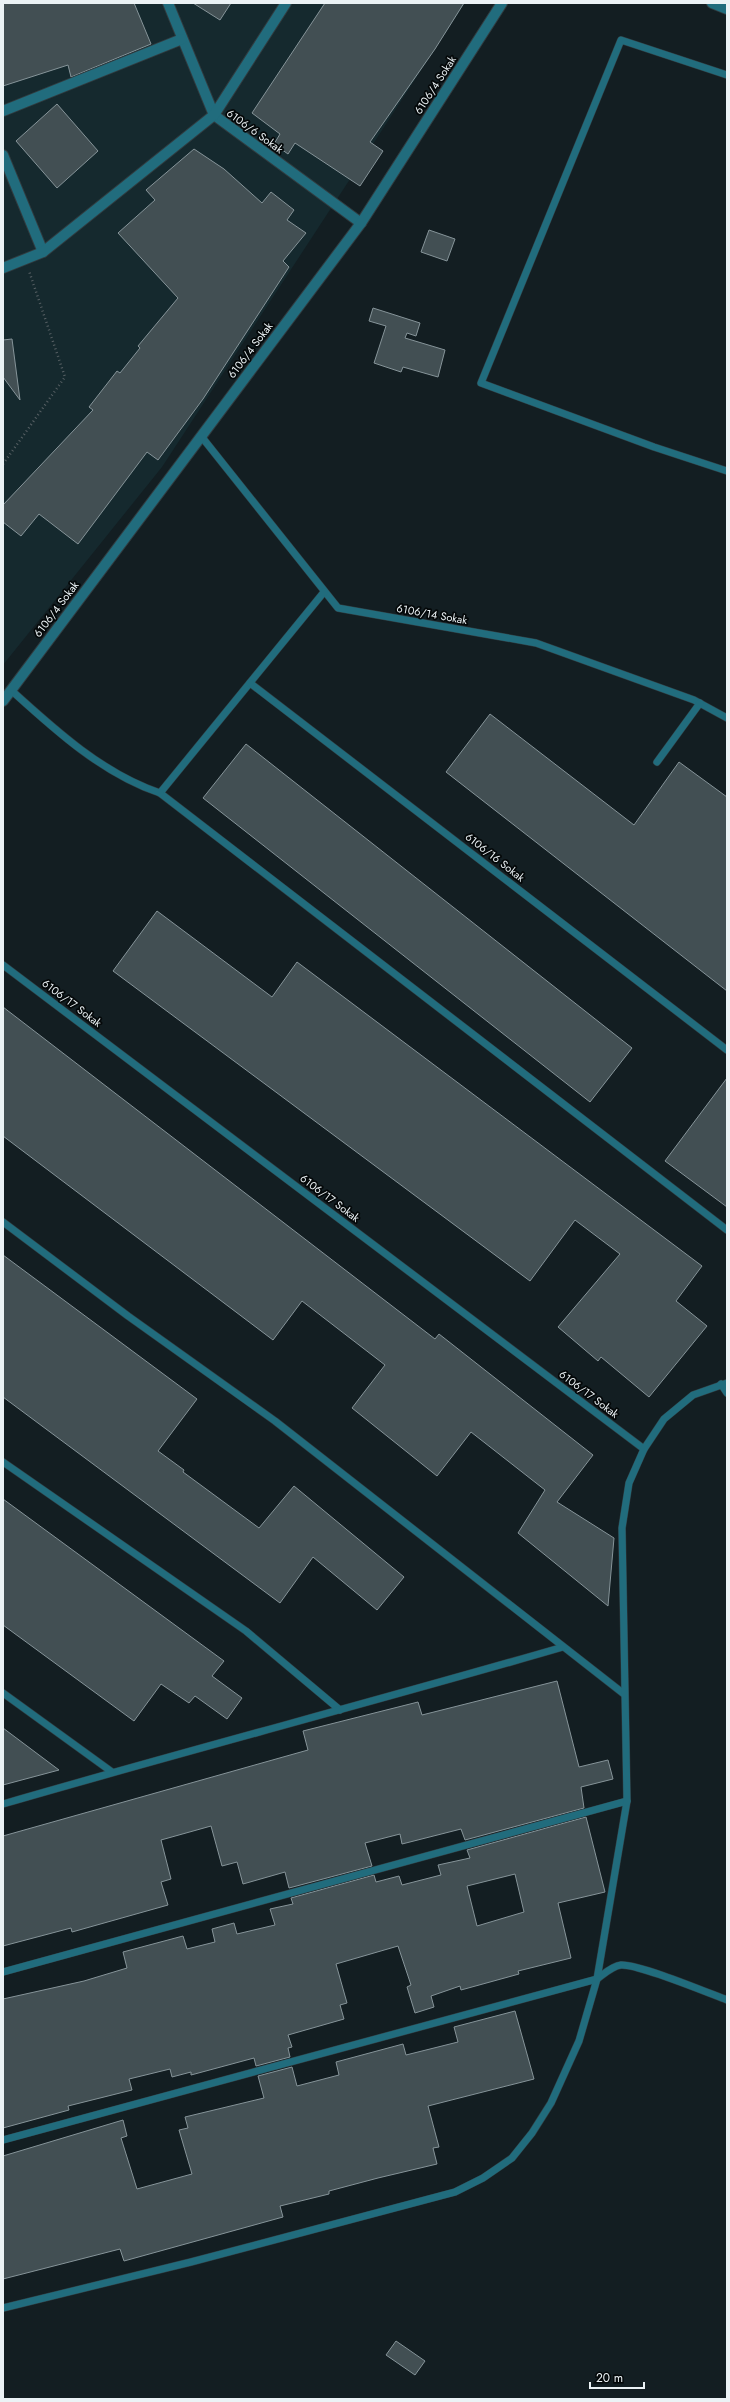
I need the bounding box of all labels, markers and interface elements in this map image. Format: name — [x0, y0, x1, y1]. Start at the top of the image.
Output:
street label: 6106/4 Sokak — [410, 53, 460, 117]
street label: 6106/6 Sokak — [223, 105, 287, 157]
street label: 6106/4 Sokak — [224, 318, 277, 381]
street label: 6106/4 Sokak — [30, 577, 83, 640]
street label: 6106/14 Sokak — [395, 600, 469, 628]
street label: 6106/16 Sokak — [462, 829, 528, 885]
street label: 6106/17 Sokak — [39, 975, 105, 1031]
street label: 6106/17 Sokak — [297, 1170, 363, 1226]
street label: 6106/17 Sokak — [556, 1366, 622, 1422]
scale bar — [590, 2364, 644, 2390]
text: 20 m — [596, 2369, 623, 2387]

